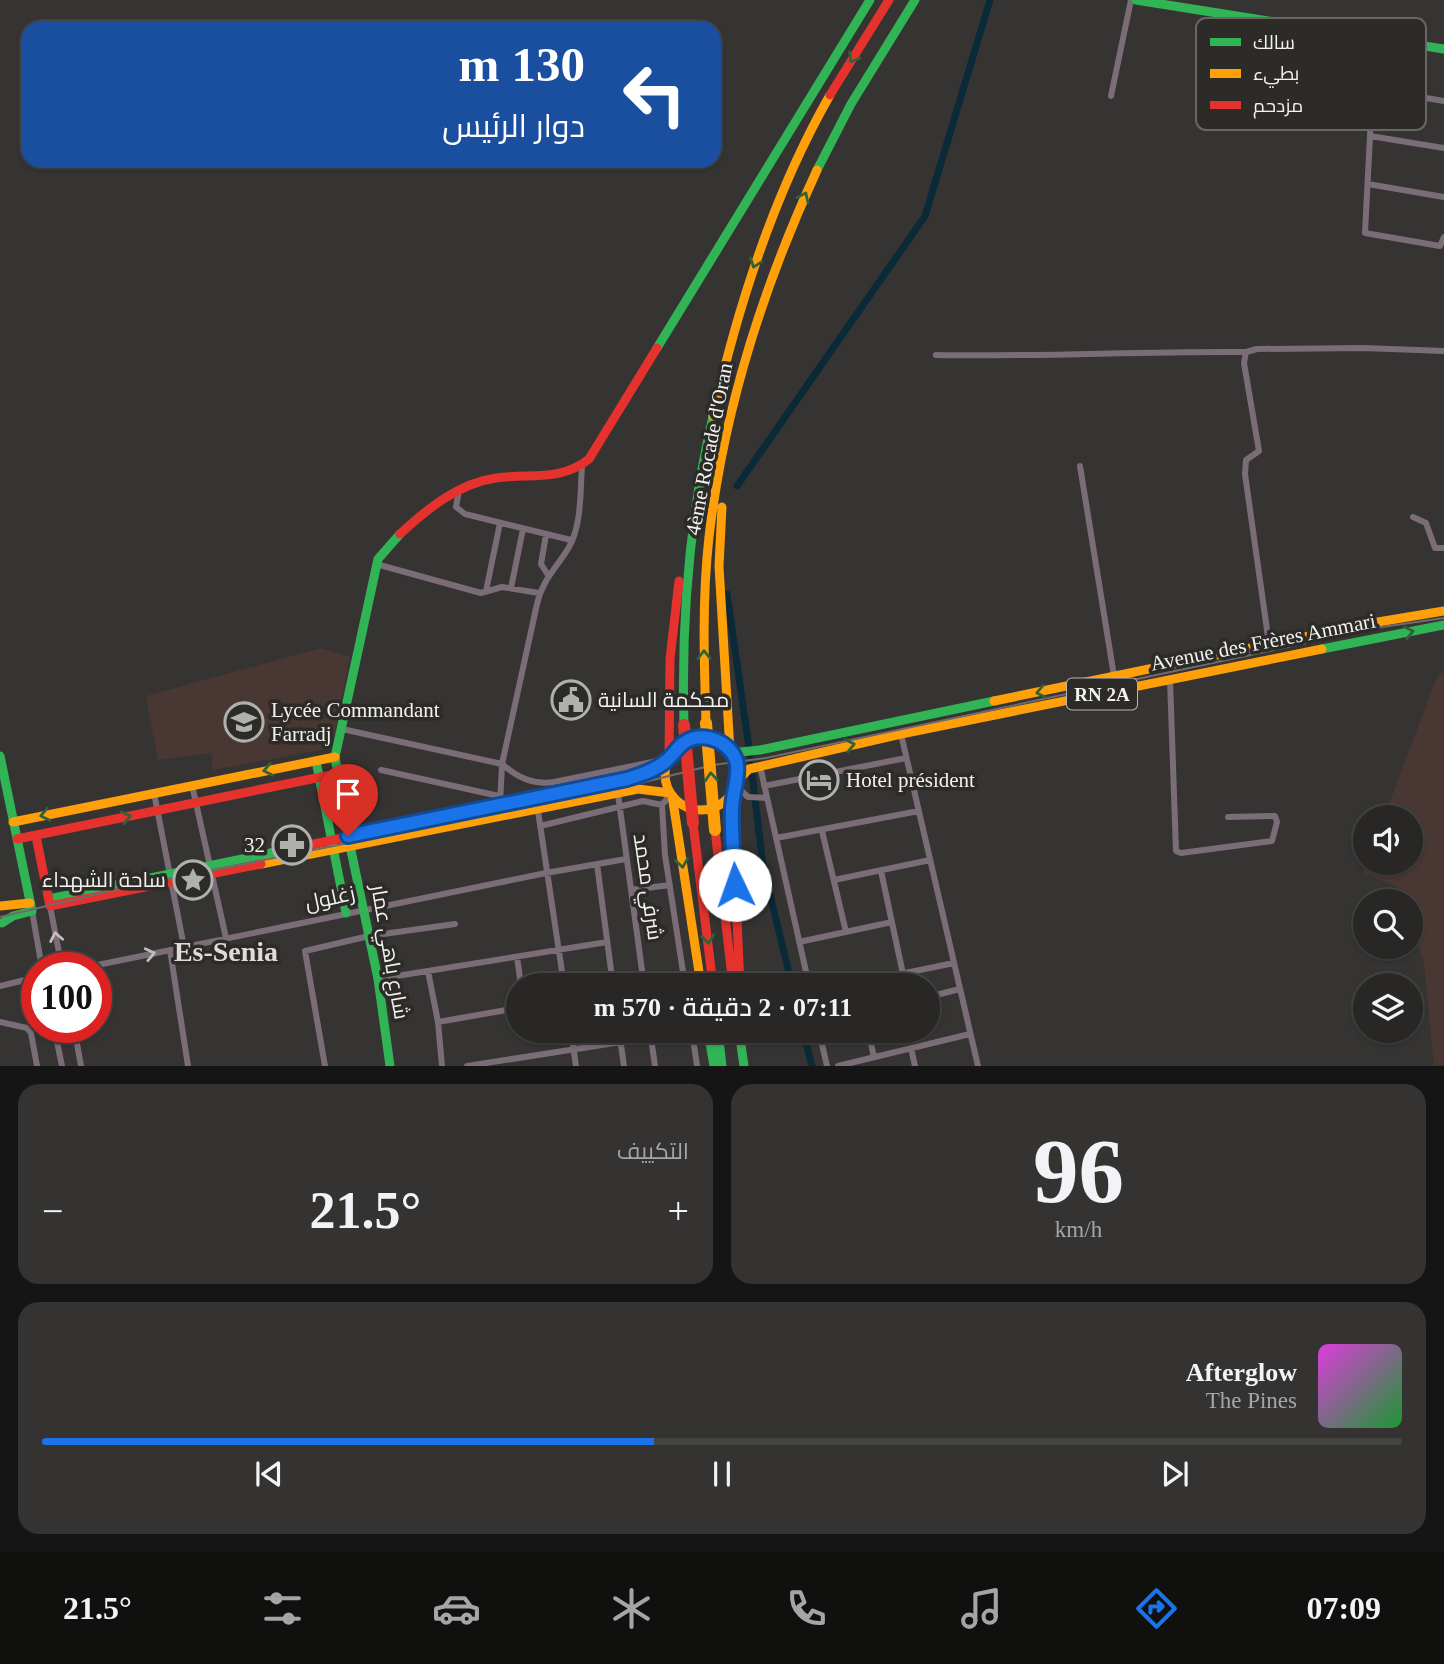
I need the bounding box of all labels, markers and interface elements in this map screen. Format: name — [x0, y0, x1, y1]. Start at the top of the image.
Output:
legend — [1196, 18, 1426, 130]
text: سالك — [1253, 32, 1295, 53]
text: 130 m — [458, 37, 585, 92]
icon: left — [609, 49, 700, 140]
one-way arrow — [848, 50, 861, 63]
text: بطيء — [1253, 63, 1299, 88]
text: مزدحم — [1253, 95, 1303, 119]
text: دوار الرئيس — [442, 108, 585, 144]
one-way arrow — [796, 192, 810, 204]
one-way arrow — [749, 256, 763, 268]
street label: 4ème Rocade d'Oran — [681, 360, 738, 537]
street label: Avenue des Frères Ammari — [1148, 608, 1378, 676]
one-way arrow — [1403, 626, 1415, 641]
one-way arrow — [696, 649, 712, 660]
road number: RN 2A — [1067, 678, 1137, 709]
public building icon: محكمة السانية — [550, 679, 592, 721]
one-way arrow — [1035, 683, 1047, 698]
place label: محكمة السانية — [598, 688, 729, 712]
place label: Lycée Commandant Farradj — [271, 698, 440, 746]
school or university icon: Lycée Commandant Farradj — [223, 701, 265, 743]
one-way arrow — [844, 739, 856, 754]
hotel icon: Hotel président — [798, 759, 840, 801]
one-way arrow — [262, 762, 274, 777]
pin — [318, 764, 378, 836]
place label: Hotel président — [846, 768, 975, 792]
one-way arrow — [704, 771, 719, 782]
icon: arrive — [329, 775, 367, 813]
map controls — [1353, 805, 1423, 1043]
button: sound — [1353, 805, 1423, 875]
one-way arrow — [39, 807, 51, 822]
one-way arrow — [120, 810, 132, 825]
pharmacy icon: 32 — [271, 824, 313, 866]
street label: شرفي محمد — [625, 832, 667, 942]
place label: 32 — [244, 833, 265, 857]
position arrow — [698, 848, 772, 922]
one-way arrow — [674, 857, 689, 869]
place icon: ساحة الشهداء — [172, 859, 214, 901]
place label: ساحة الشهداء — [42, 868, 166, 893]
street label: زغلول — [303, 881, 357, 916]
street label: شارع باهي عمار — [362, 882, 414, 1022]
button: search — [1353, 889, 1423, 959]
one-way arrow — [50, 931, 65, 943]
one-way arrow — [700, 933, 715, 945]
district label: Es-Senia — [174, 936, 278, 967]
one-way arrow — [144, 947, 156, 962]
speed limit sign: 100 — [21, 952, 112, 1043]
button: layers — [1353, 973, 1423, 1043]
text: 07:11 · 2 دقيقة · 570 m — [594, 993, 852, 1022]
text: 96 — [1033, 1121, 1124, 1222]
text: التكييف — [617, 1139, 689, 1164]
text: 21.5° — [310, 1182, 421, 1239]
text: − — [42, 1190, 63, 1232]
text: + — [668, 1190, 689, 1232]
text: km/h — [1055, 1217, 1102, 1242]
text: Afterglow — [1186, 1358, 1297, 1387]
text: The Pines — [1206, 1388, 1297, 1413]
icon: previous — [250, 1455, 288, 1493]
icon: pause — [703, 1455, 741, 1493]
icon: next — [1156, 1455, 1194, 1493]
icon: filters — [258, 1584, 307, 1633]
icon: car — [432, 1584, 481, 1633]
icon: climate — [607, 1584, 656, 1633]
icon: phone — [782, 1584, 831, 1633]
icon: music — [957, 1584, 1006, 1633]
icon: directions — [1132, 1584, 1181, 1633]
text: 21.5° — [63, 1590, 132, 1626]
text: 07:09 — [1306, 1590, 1381, 1626]

